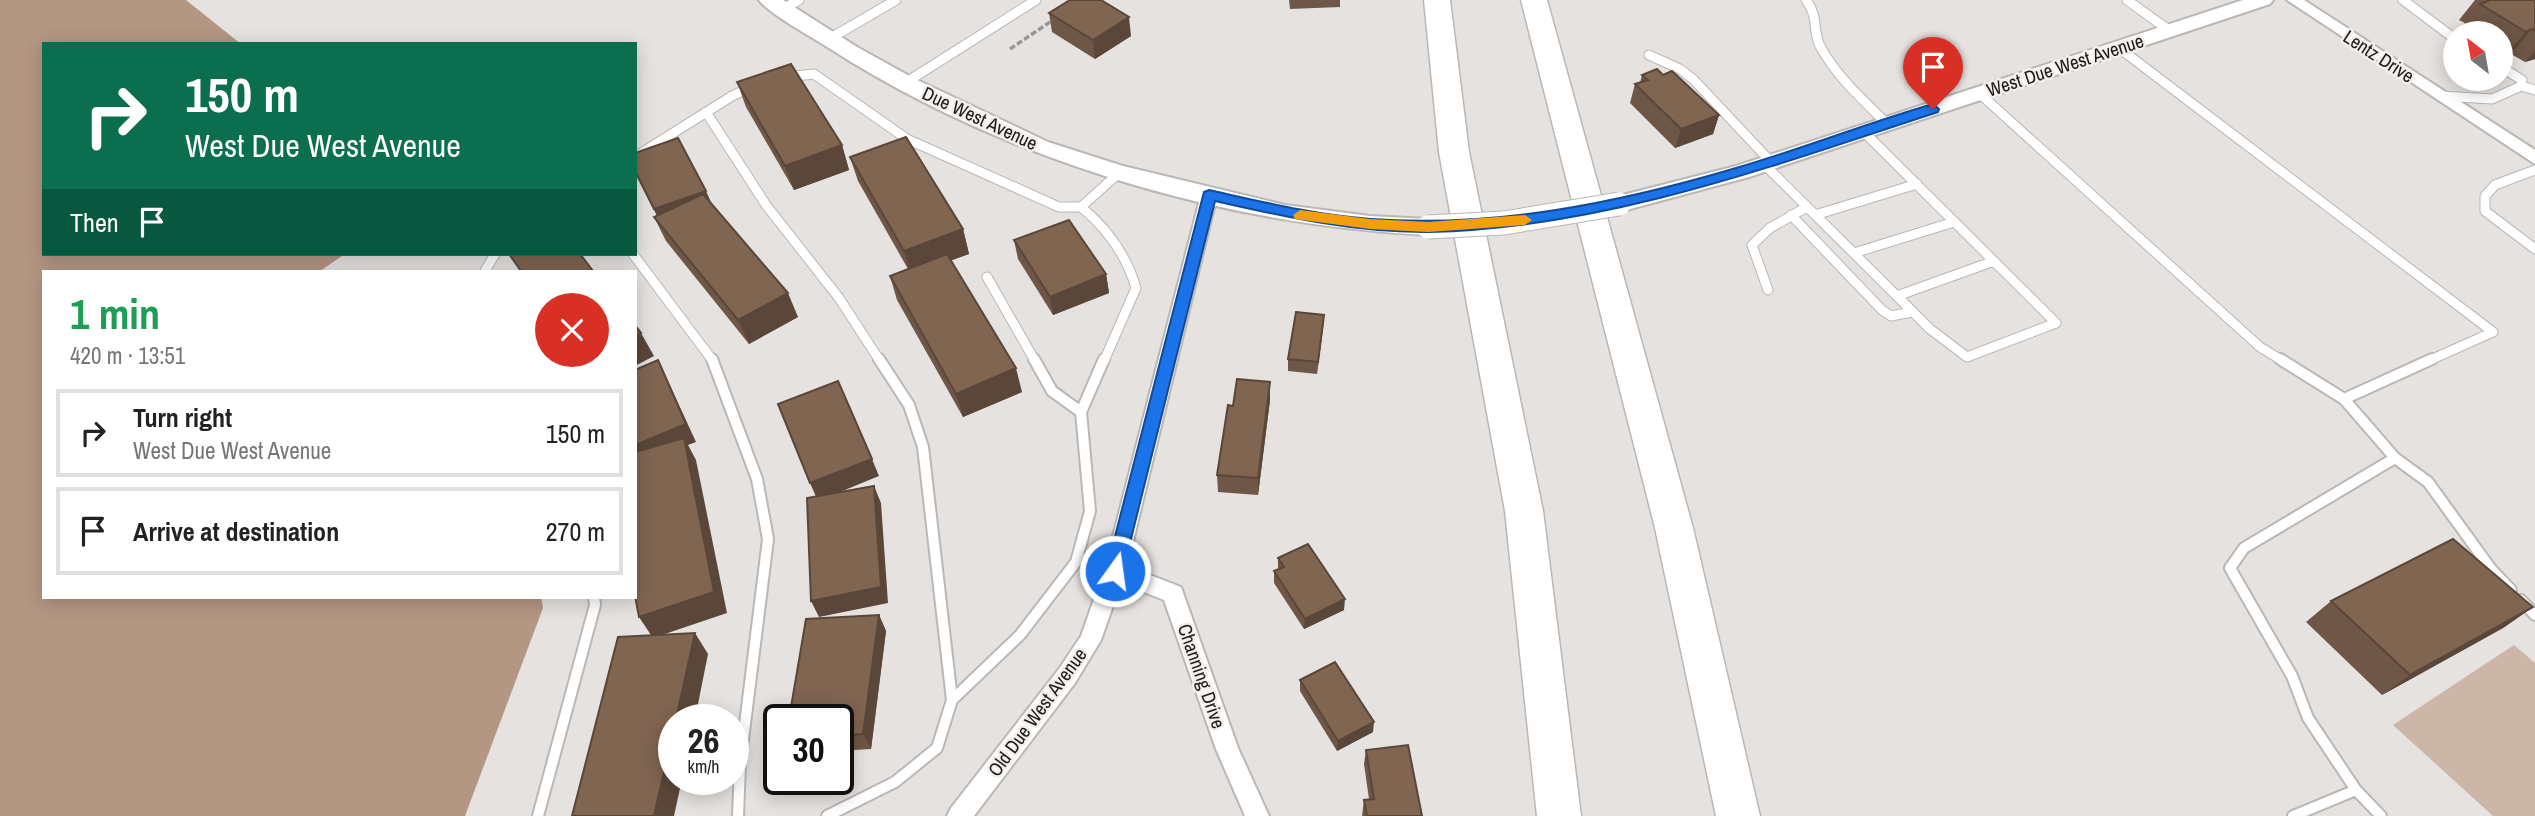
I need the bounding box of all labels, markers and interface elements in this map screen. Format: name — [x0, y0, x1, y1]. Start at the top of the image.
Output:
north arrow — [2443, 21, 2513, 91]
map controls — [2443, 21, 2513, 91]
street label: Lentz Drive — [2339, 23, 2419, 89]
street label: West Due West Avenue — [1983, 27, 2147, 103]
pin — [1903, 37, 1963, 109]
icon: arrive — [1914, 48, 1952, 86]
text: 150 m — [185, 61, 299, 127]
icon: right — [70, 70, 161, 161]
street label: Due West Avenue — [918, 80, 1042, 156]
text: West Due West Avenue — [185, 124, 461, 167]
icon: arrive — [133, 203, 171, 241]
text: Then — [70, 205, 119, 240]
text: 1 min — [70, 286, 160, 342]
button: close — [535, 293, 609, 367]
text: 420 m · 13:51 — [70, 340, 185, 371]
text: Turn right — [133, 400, 232, 435]
icon: right — [74, 414, 112, 452]
text: 150 m — [546, 416, 605, 451]
text: West Due West Avenue — [133, 435, 331, 466]
icon: arrive — [74, 512, 112, 550]
text: Arrive at destination — [133, 514, 339, 549]
text: 270 m — [546, 514, 605, 549]
position arrow — [1078, 534, 1152, 608]
street label: Channing Drive — [1172, 620, 1232, 732]
street label: Old Due West Avenue — [982, 643, 1092, 781]
speed limit sign: 30 — [763, 704, 854, 795]
text: 26 — [688, 717, 719, 764]
text: km/h — [688, 754, 720, 779]

